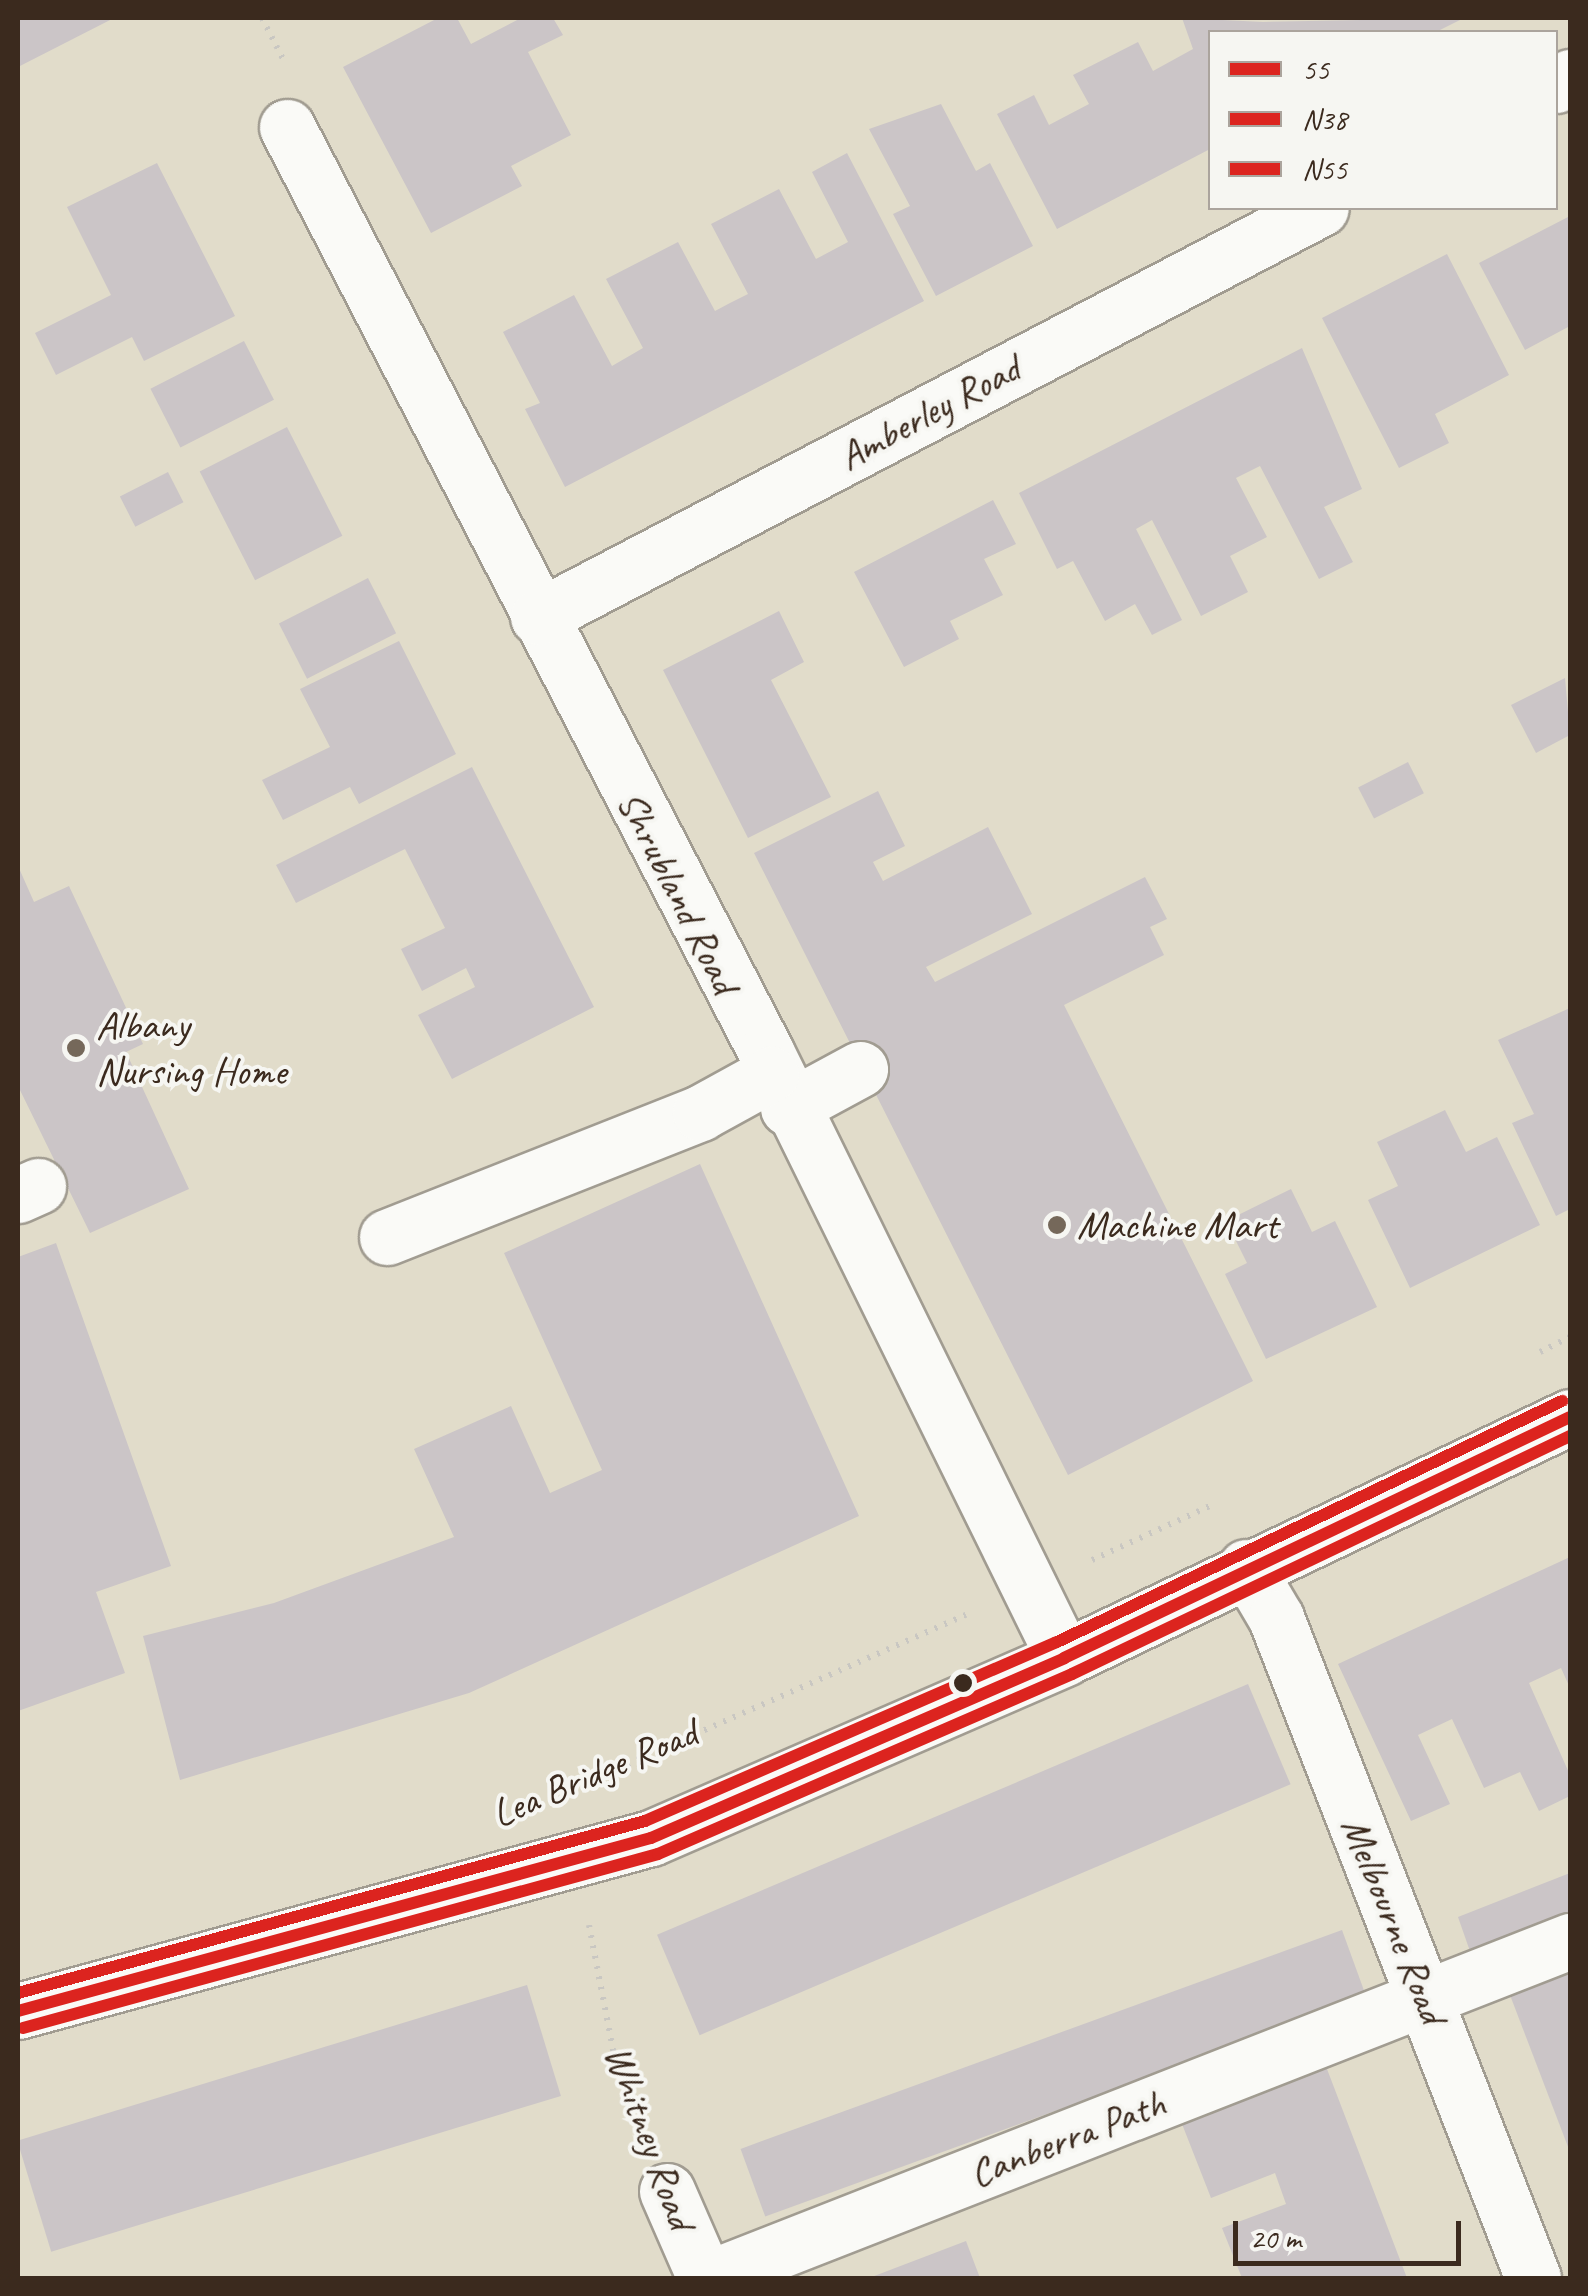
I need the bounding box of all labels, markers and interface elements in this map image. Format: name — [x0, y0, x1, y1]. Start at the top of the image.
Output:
legend — [1208, 30, 1558, 210]
text: 55 — [1302, 50, 1329, 88]
text: N38 — [1302, 100, 1347, 138]
text: N55 — [1302, 150, 1347, 188]
street label: Amberley Road — [831, 344, 1027, 480]
street label: Shrubland Road — [607, 784, 749, 1000]
place label: Albany Nursing Home — [96, 1001, 284, 1095]
marker: Albany Nursing Home — [65, 1037, 87, 1059]
place label: Machine Mart — [1077, 1201, 1278, 1249]
marker: Machine Mart — [1046, 1214, 1068, 1236]
unlabelled marker — [953, 1673, 973, 1693]
street label: Lea Bridge Road — [484, 1708, 704, 1838]
street label: Melbourne Road — [1331, 1810, 1457, 2030]
street label: Whitney Road — [595, 2039, 705, 2235]
street label: Canberra Path — [962, 2079, 1172, 2197]
scale bar — [1238, 2201, 1466, 2263]
text: 20 m — [1250, 2219, 1301, 2257]

